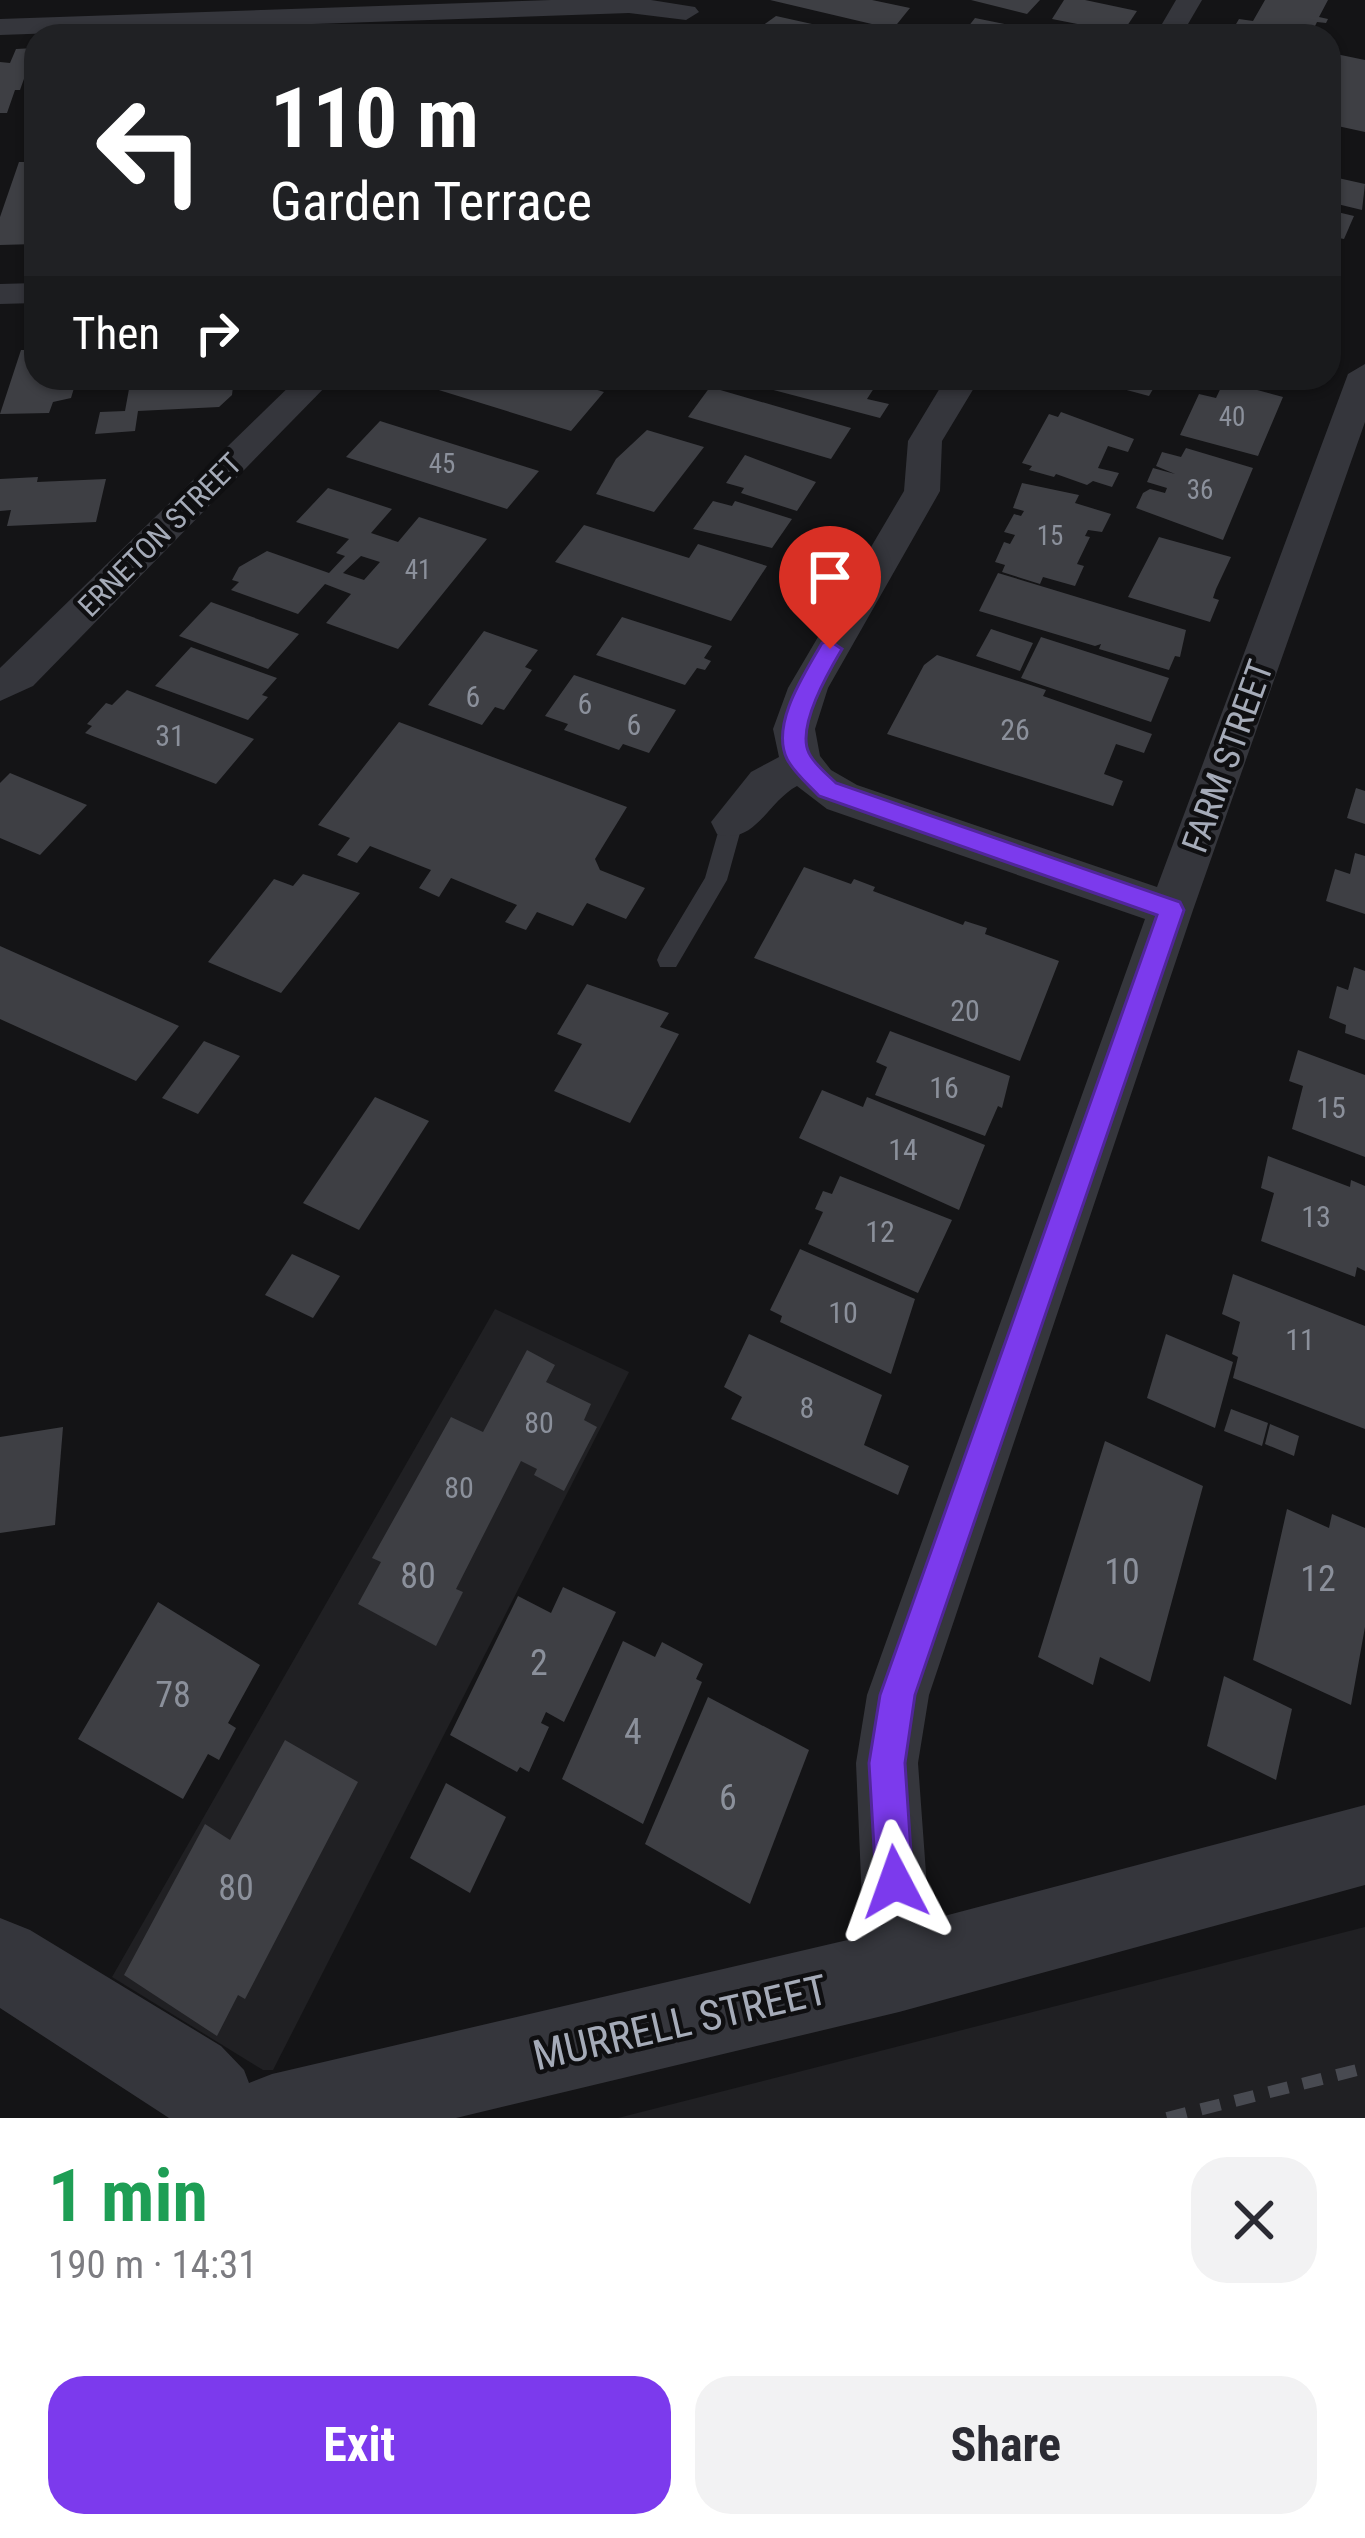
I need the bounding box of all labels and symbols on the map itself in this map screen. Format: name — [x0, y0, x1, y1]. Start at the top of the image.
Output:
house number: 40 — [1219, 401, 1245, 433]
street label: ERNETON STREET — [71, 446, 248, 623]
house number: 45 — [429, 448, 455, 480]
house number: 36 — [1187, 474, 1213, 506]
house number: 15 — [1037, 520, 1063, 552]
pin — [779, 526, 881, 649]
house number: 41 — [405, 554, 431, 586]
street label: FARM STREET — [1174, 655, 1282, 858]
house number: 6 — [466, 679, 480, 714]
house number: 6 — [578, 686, 592, 721]
house number: 6 — [627, 707, 641, 742]
house number: 26 — [1000, 712, 1030, 747]
house number: 31 — [155, 718, 185, 753]
house number: 20 — [950, 993, 980, 1028]
house number: 16 — [929, 1070, 959, 1105]
house number: 15 — [1316, 1090, 1346, 1125]
house number: 14 — [888, 1132, 918, 1167]
house number: 13 — [1301, 1199, 1331, 1234]
house number: 12 — [865, 1214, 895, 1249]
house number: 10 — [828, 1295, 858, 1330]
house number: 11 — [1285, 1322, 1315, 1357]
house number: 8 — [800, 1390, 814, 1425]
house number: 80 — [524, 1405, 554, 1440]
house number: 80 — [444, 1470, 474, 1505]
house number: 10 — [1104, 1551, 1140, 1593]
house number: 80 — [400, 1555, 436, 1597]
house number: 12 — [1300, 1558, 1336, 1600]
house number: 2 — [530, 1642, 548, 1684]
house number: 78 — [155, 1674, 191, 1716]
house number: 4 — [624, 1711, 642, 1753]
house number: 6 — [719, 1777, 737, 1819]
position arrow — [832, 1819, 958, 1945]
house number: 80 — [218, 1867, 254, 1909]
street label: MURRELL STREET — [528, 1965, 832, 2080]

